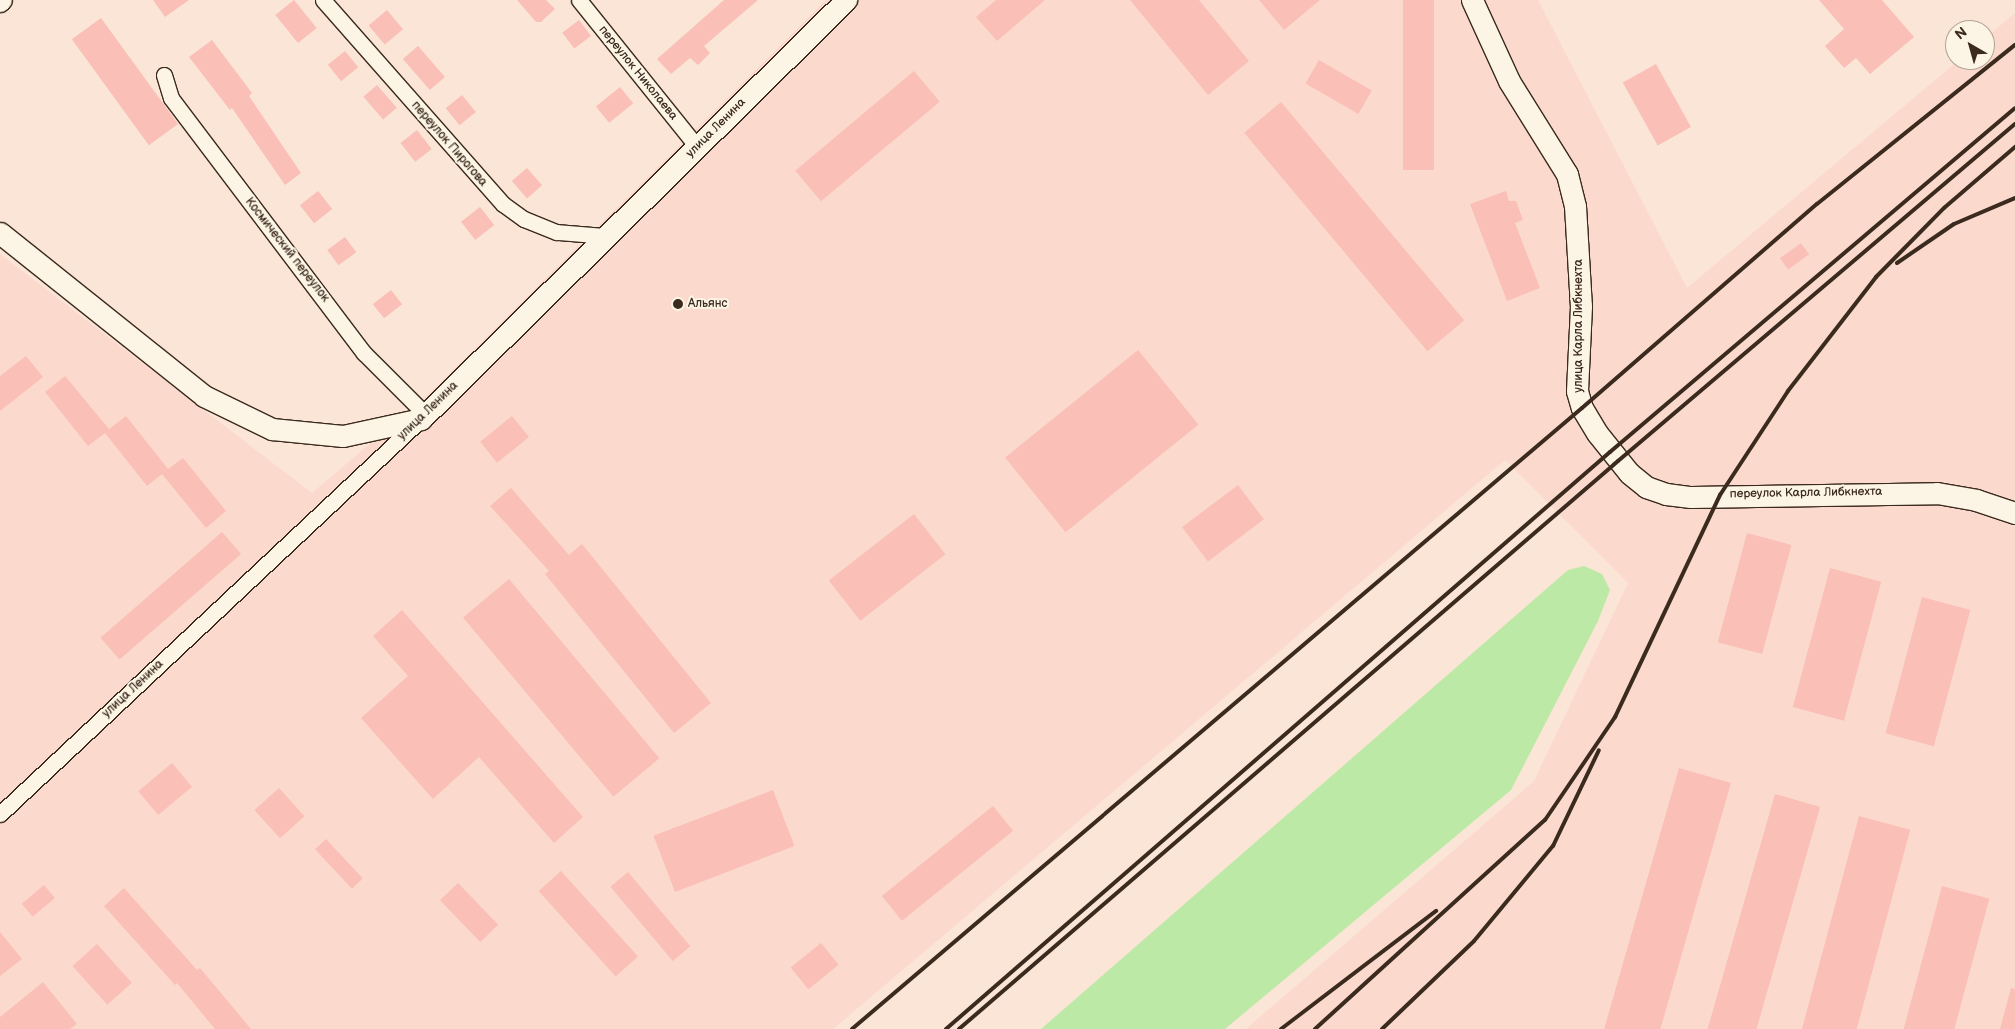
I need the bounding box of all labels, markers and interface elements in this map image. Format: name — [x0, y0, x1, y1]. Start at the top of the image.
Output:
north arrow — [1945, 20, 1995, 70]
street label: переулок Николаева — [596, 23, 680, 123]
text: N — [1952, 24, 1970, 44]
street label: улица Ленина — [683, 95, 749, 161]
street label: переулок Пирогова — [408, 98, 490, 190]
street label: Космический переулок — [242, 195, 332, 305]
street label: улица Карла Либкнехта — [1572, 259, 1586, 393]
place label: Альянс — [688, 297, 727, 311]
marker: Альянс — [672, 298, 684, 310]
street label: улица Ленина — [395, 379, 461, 443]
street label: переулок Карла Либкнехта — [1730, 484, 1882, 502]
street label: улица Ленина — [100, 657, 166, 721]

